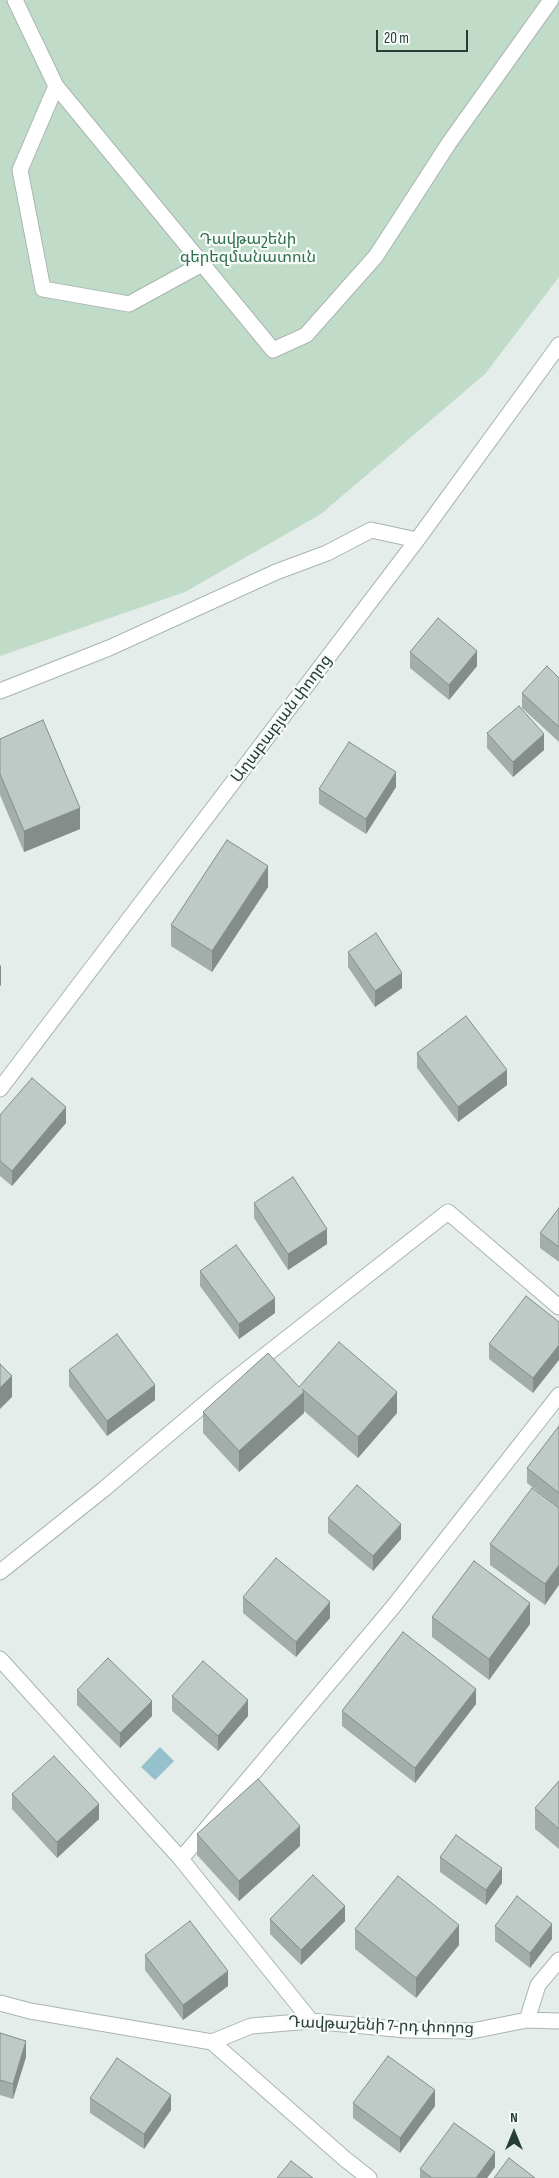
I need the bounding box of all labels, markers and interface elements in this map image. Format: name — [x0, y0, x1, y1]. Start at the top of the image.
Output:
scale bar — [379, 20, 472, 52]
text: 20 m — [384, 29, 409, 48]
park label: Դավթաշենի գերեզմանատուն — [180, 230, 316, 268]
street label: Աղաբաբյան փողոց — [228, 651, 336, 787]
street label: Դավթաշենի 7-րդ փողոց — [288, 2013, 474, 2039]
north arrow — [489, 2108, 539, 2158]
text: N — [510, 2109, 518, 2126]

